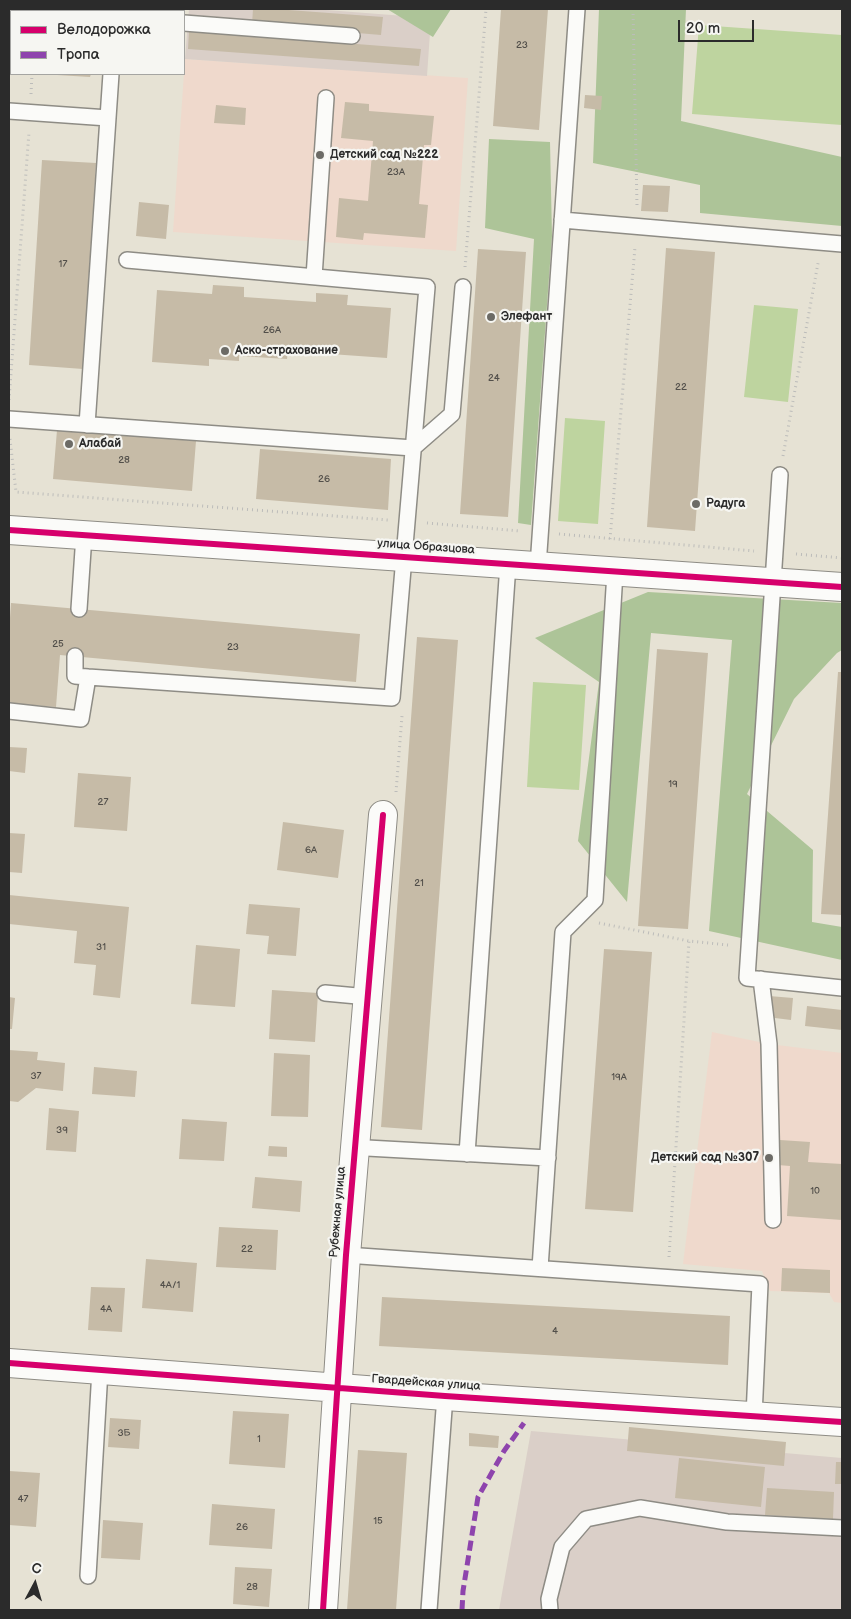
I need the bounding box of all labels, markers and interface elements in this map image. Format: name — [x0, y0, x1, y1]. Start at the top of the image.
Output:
legend — [10, 10, 185, 75]
scale bar — [681, 10, 757, 42]
text: 20 m — [686, 19, 720, 38]
text: Велодорожка — [57, 20, 151, 39]
house number: 23 — [516, 39, 528, 51]
text: Тропа — [57, 45, 100, 64]
place label: Детский сад №222 — [330, 148, 438, 162]
marker: Детский сад №222 — [314, 149, 326, 161]
house number: 23А — [387, 166, 405, 178]
house number: 17 — [59, 258, 67, 270]
place label: Элефант — [501, 310, 552, 324]
marker: Элефант — [485, 311, 497, 323]
house number: 26А — [263, 324, 281, 336]
place label: Аско-страхование — [235, 344, 338, 358]
marker: Аско-страхование — [219, 345, 231, 357]
house number: 24 — [488, 372, 500, 384]
house number: 22 — [675, 381, 687, 393]
place label: Алабай — [79, 437, 121, 451]
marker: Алабай — [63, 438, 75, 450]
house number: 28 — [118, 454, 130, 466]
house number: 26 — [318, 473, 330, 485]
place label: Радуга — [706, 497, 745, 511]
marker: Радуга — [690, 498, 702, 510]
street label: улица Образцова — [377, 536, 475, 558]
house number: 25 — [52, 638, 64, 650]
house number: 23 — [227, 641, 239, 653]
house number: 19 — [668, 778, 678, 790]
house number: 27 — [98, 796, 108, 808]
house number: 6А — [305, 844, 317, 856]
house number: 21 — [414, 877, 424, 889]
house number: 31 — [96, 941, 106, 953]
house number: 37 — [30, 1070, 42, 1082]
house number: 19А — [611, 1071, 627, 1083]
house number: 39 — [56, 1124, 68, 1136]
place label: Детский сад №307 — [651, 1151, 759, 1165]
marker: Детский сад №307 — [763, 1152, 775, 1164]
street label: Рубежная улица — [327, 1166, 349, 1258]
house number: 10 — [810, 1185, 820, 1197]
house number: 22 — [241, 1243, 253, 1255]
house number: 4А/1 — [160, 1279, 180, 1291]
house number: 4А — [100, 1303, 112, 1315]
house number: 4 — [552, 1325, 558, 1337]
street label: Гвардейская улица — [371, 1372, 481, 1394]
house number: 3Б — [117, 1427, 131, 1439]
house number: 1 — [257, 1433, 261, 1445]
house number: 47 — [17, 1493, 29, 1505]
house number: 15 — [373, 1515, 383, 1527]
house number: 26 — [236, 1521, 248, 1533]
north arrow — [10, 1559, 60, 1609]
text: С — [31, 1560, 42, 1578]
house number: 28 — [246, 1581, 258, 1593]

